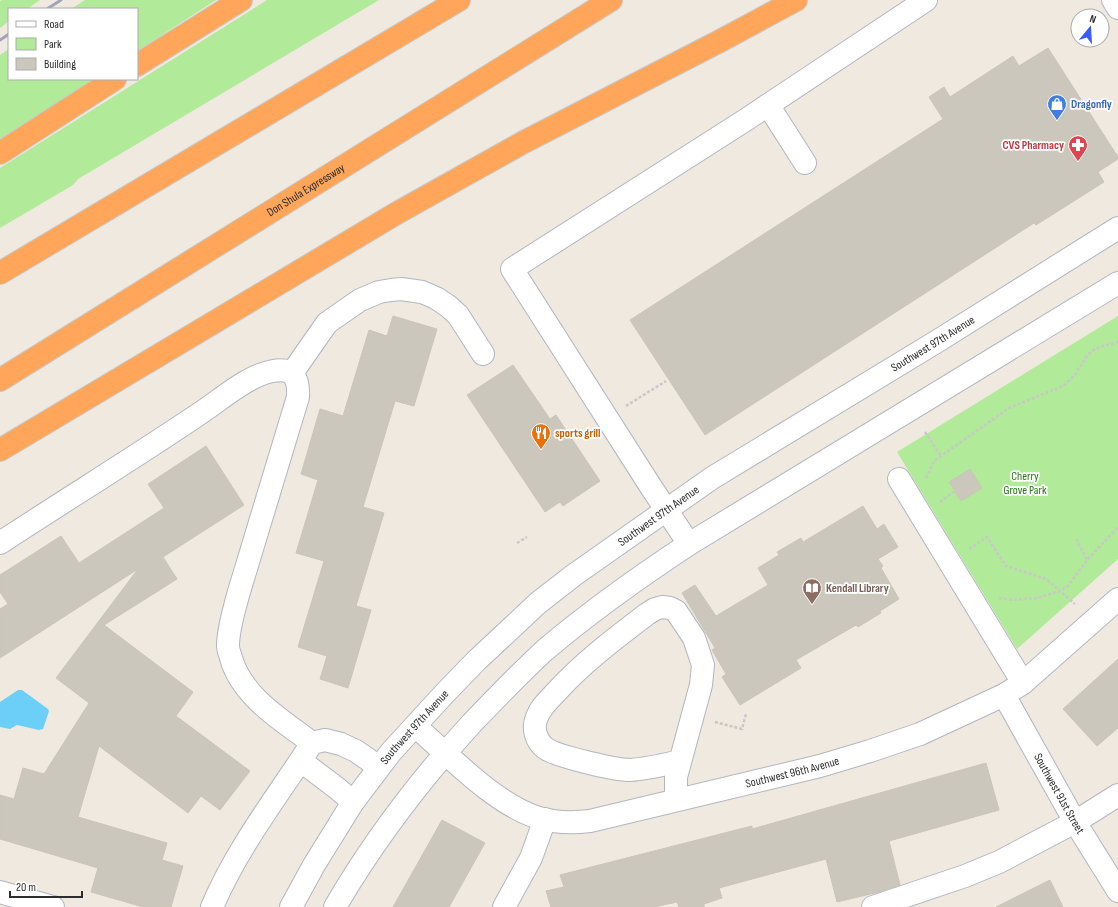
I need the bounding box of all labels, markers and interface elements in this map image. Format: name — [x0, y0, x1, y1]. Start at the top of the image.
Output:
legend — [8, 8, 138, 80]
north arrow — [1070, 8, 1110, 48]
text: N — [1088, 12, 1098, 26]
text: Road — [44, 17, 64, 32]
text: Park — [44, 37, 62, 52]
text: Building — [44, 57, 76, 72]
shop icon: Dragonfly — [1046, 93, 1068, 121]
place label: Dragonfly — [1071, 97, 1112, 112]
pharmacy icon: CVS Pharmacy — [1067, 134, 1089, 162]
place label: CVS Pharmacy — [1002, 138, 1064, 153]
street label: Don Shula Expressway — [264, 160, 348, 220]
street label: Southwest 97th Avenue — [888, 312, 978, 376]
restaurant icon: sports grill — [530, 422, 552, 450]
place label: sports grill — [555, 426, 600, 441]
park label: Cherry Grove Park — [1004, 469, 1047, 498]
street label: Southwest 97th Avenue — [615, 482, 702, 550]
library icon: Kendall Library — [801, 577, 823, 605]
place label: Kendall Library — [826, 581, 889, 596]
street label: Southwest 97th Avenue — [377, 687, 452, 768]
street label: Southwest 91st Street — [1030, 751, 1088, 837]
street label: Southwest 96th Avenue — [744, 754, 841, 792]
scale bar — [10, 873, 82, 899]
text: 20 m — [16, 880, 36, 895]

